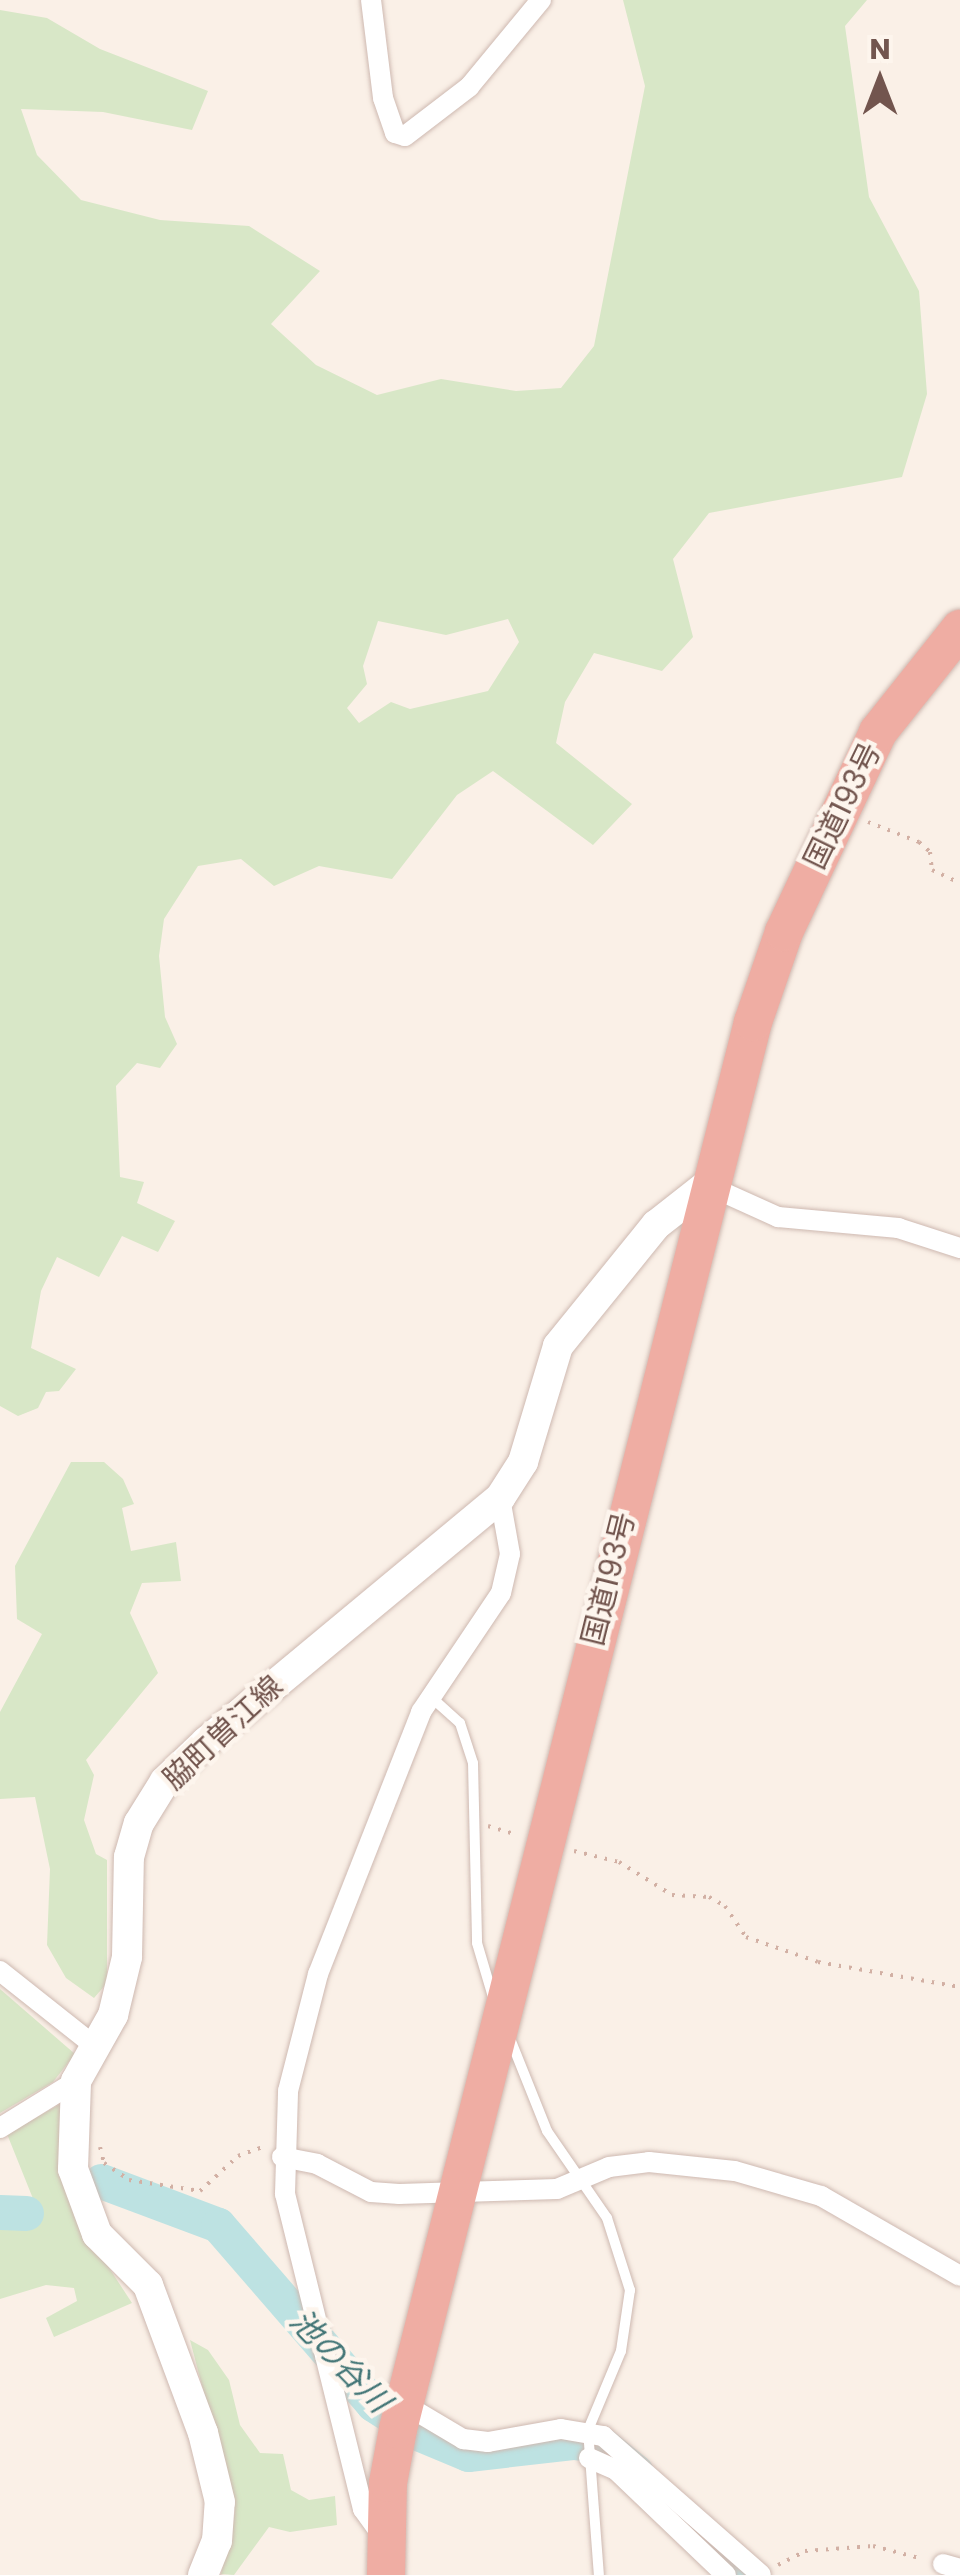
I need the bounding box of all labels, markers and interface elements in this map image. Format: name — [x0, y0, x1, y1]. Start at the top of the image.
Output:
north arrow — [830, 30, 930, 130]
text: N — [869, 30, 891, 69]
street label: 国道193号 — [797, 737, 889, 875]
street label: 国道193号 — [575, 1509, 643, 1649]
street label: 脇町曽江線 — [156, 1669, 290, 1797]
water label: 池の谷川 — [282, 2302, 398, 2420]

